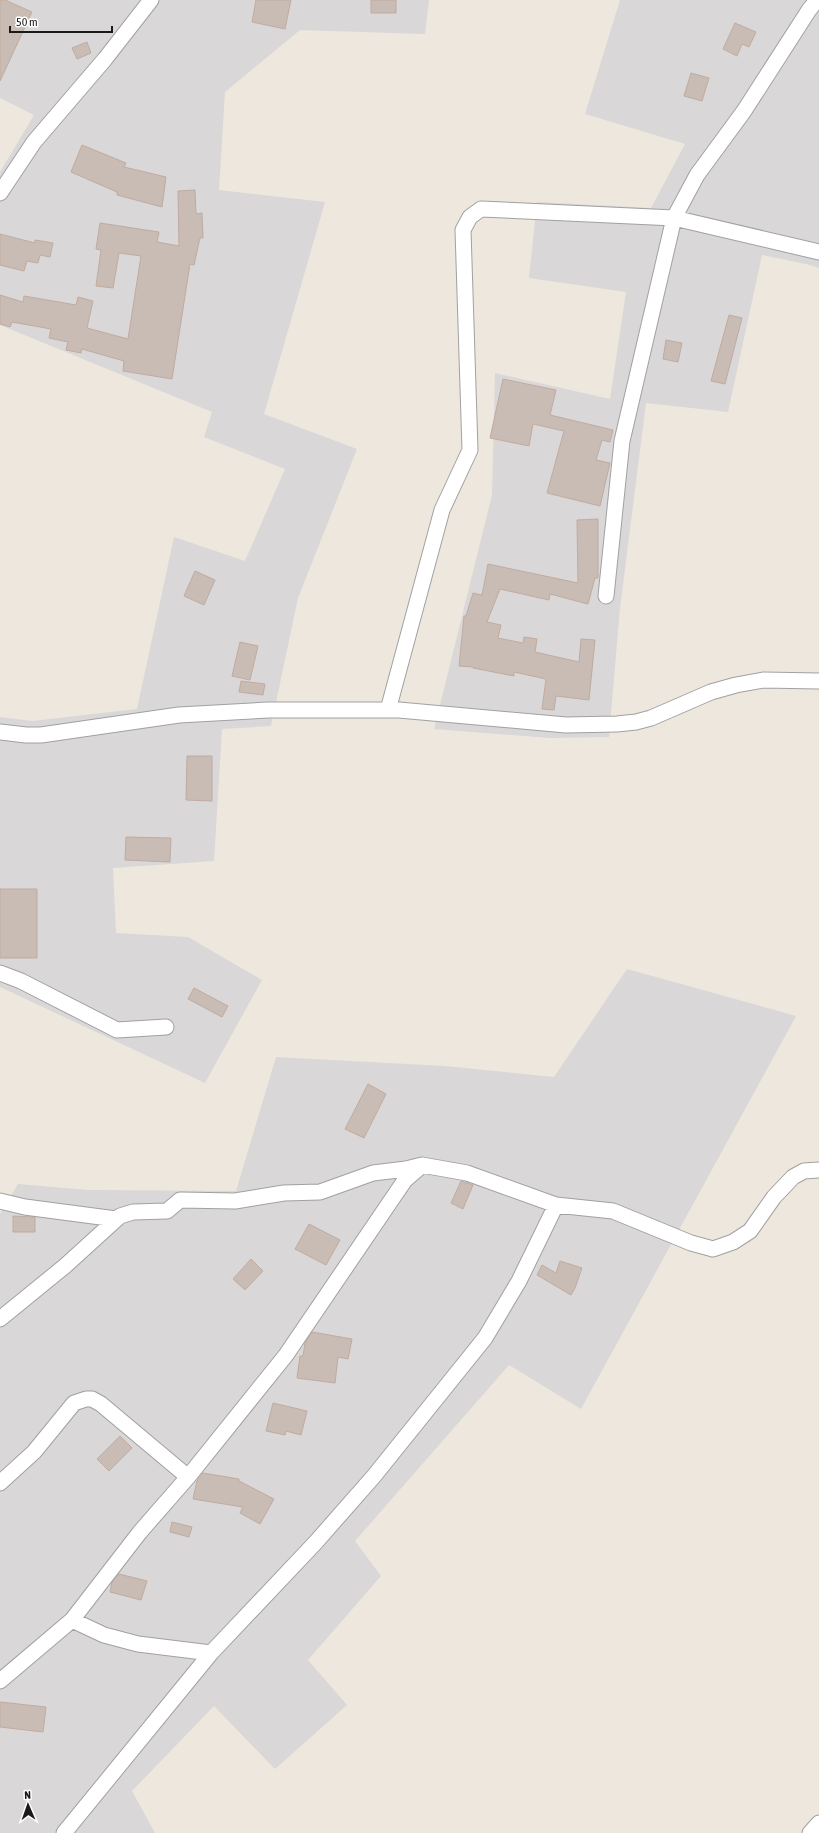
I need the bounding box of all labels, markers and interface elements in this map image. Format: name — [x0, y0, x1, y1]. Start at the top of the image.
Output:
scale bar — [10, 8, 112, 34]
text: 50 m — [16, 15, 38, 29]
north arrow — [8, 1785, 48, 1825]
text: N — [24, 1789, 31, 1801]

